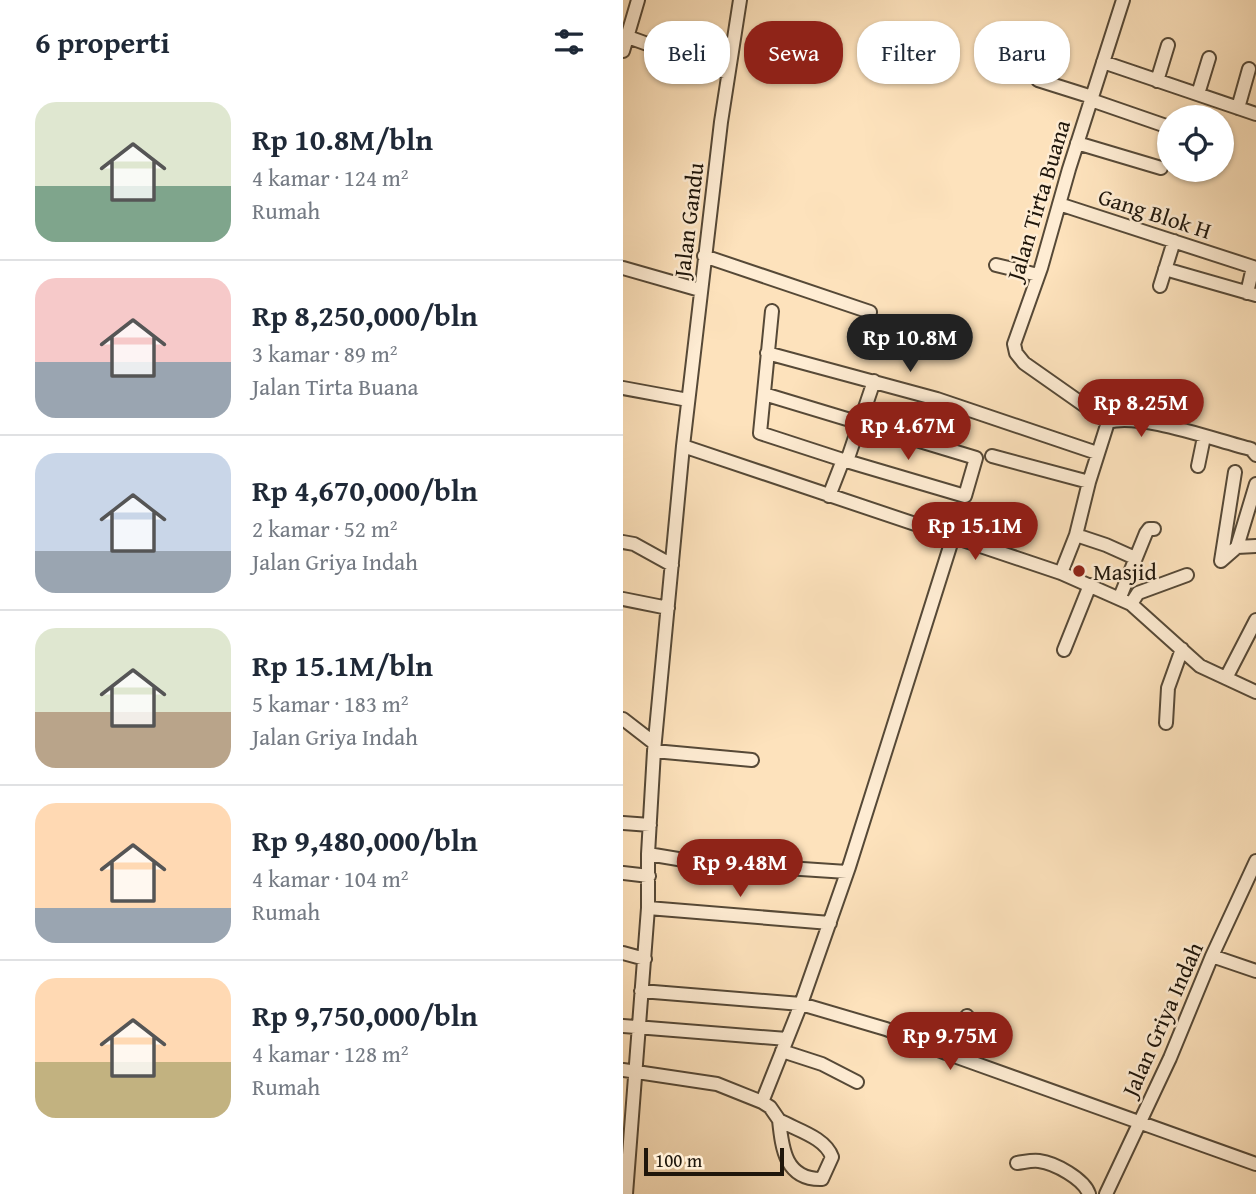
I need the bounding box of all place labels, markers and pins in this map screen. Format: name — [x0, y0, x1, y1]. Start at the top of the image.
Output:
pin: Rp 10.8M — [838, 314, 982, 374]
pin: Rp 8.25M — [1069, 380, 1213, 439]
pin: Rp 4.67M — [836, 402, 980, 462]
pin: Rp 15.1M — [903, 503, 1047, 562]
place label: Masjid — [1093, 555, 1157, 588]
marker: Masjid — [1071, 563, 1087, 579]
pin: Rp 9.48M — [668, 839, 812, 899]
pin: Rp 9.75M — [878, 1012, 1022, 1072]

